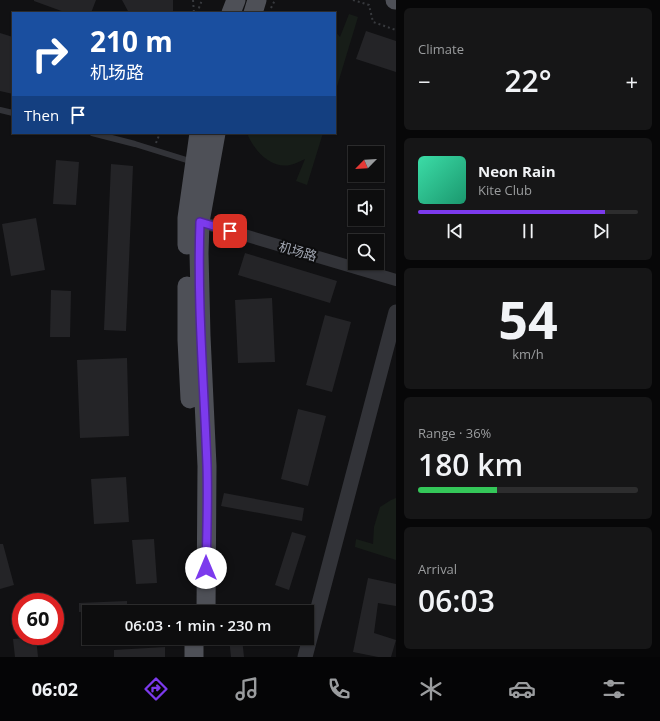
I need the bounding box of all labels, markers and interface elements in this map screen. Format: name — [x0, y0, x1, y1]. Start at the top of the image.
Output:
text: 210 m — [90, 22, 173, 60]
icon: right — [24, 28, 76, 80]
text: Climate — [418, 40, 464, 58]
text: 机场路 — [90, 60, 144, 84]
text: 22° — [504, 60, 552, 101]
text: − — [418, 66, 431, 96]
text: + — [625, 66, 638, 96]
icon: arrive — [67, 104, 89, 126]
text: Then — [24, 105, 59, 125]
north arrow — [348, 146, 384, 182]
map controls — [348, 146, 384, 270]
text: Neon Rain — [478, 161, 556, 181]
text: Kite Club — [478, 181, 532, 199]
button: sound — [348, 190, 384, 226]
pin — [213, 214, 247, 248]
icon: arrive — [219, 220, 241, 242]
icon: previous — [444, 220, 466, 242]
icon: pause — [517, 220, 539, 242]
icon: next — [590, 220, 612, 242]
button: search — [348, 234, 384, 270]
street label: 机场路 — [277, 237, 319, 265]
text: 54 — [498, 283, 558, 354]
text: km/h — [512, 345, 544, 363]
text: Range · 36% — [418, 424, 491, 442]
text: 180 km — [418, 444, 523, 485]
position arrow — [185, 547, 227, 589]
text: Arrival — [418, 560, 457, 578]
text: 06:03 — [418, 580, 495, 621]
speed limit sign: 60 — [12, 593, 64, 645]
text: 06:03 · 1 min · 230 m — [125, 615, 271, 635]
icon: directions — [142, 675, 170, 703]
icon: music — [233, 675, 261, 703]
icon: phone — [325, 675, 353, 703]
icon: climate — [417, 675, 445, 703]
icon: car — [508, 675, 536, 703]
icon: filters — [600, 675, 628, 703]
text: 06:02 — [32, 677, 78, 701]

